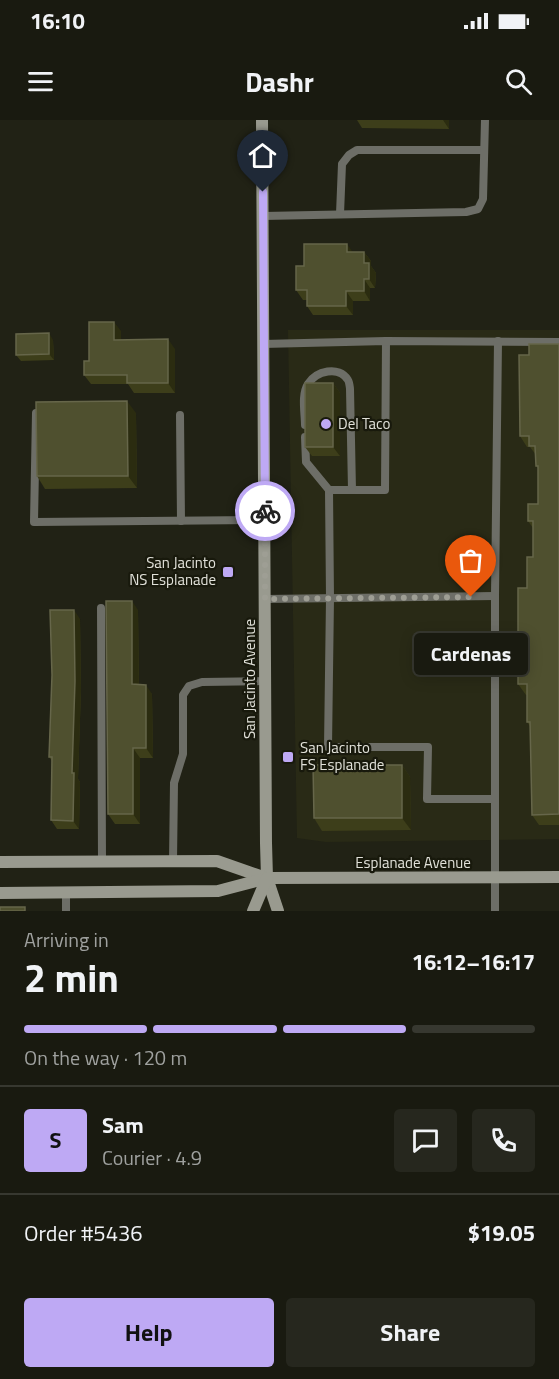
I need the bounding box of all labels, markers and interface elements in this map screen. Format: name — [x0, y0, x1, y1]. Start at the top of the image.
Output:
text: 16:10 — [30, 4, 85, 38]
text: Dashr — [245, 61, 314, 102]
icon: menu — [24, 65, 57, 98]
icon: search — [502, 65, 535, 98]
pin — [237, 130, 288, 192]
icon: home — [246, 139, 279, 172]
place label: Del Taco — [338, 412, 391, 435]
marker: Del Taco — [319, 417, 333, 431]
courier — [235, 481, 295, 541]
icon: bike — [249, 495, 282, 528]
pin — [445, 535, 496, 597]
icon: bag — [454, 544, 487, 577]
place label: San Jacinto NS Esplanade — [129, 551, 216, 591]
marker: San Jacinto NS Esplanade — [221, 565, 235, 579]
street label: San Jacinto Avenue — [238, 619, 261, 739]
callout: Cardenas — [414, 633, 528, 675]
text: Cardenas — [431, 638, 511, 669]
place label: San Jacinto FS Esplanade — [300, 736, 384, 776]
marker: San Jacinto FS Esplanade — [281, 750, 295, 764]
street label: Esplanade Avenue — [355, 851, 471, 874]
text: Arriving in — [24, 924, 109, 955]
text: 16:12–16:17 — [412, 945, 535, 979]
text: 2 min — [24, 948, 119, 1007]
text: On the way · 120 m — [24, 1042, 187, 1073]
text: Sam — [102, 1108, 144, 1142]
button: chat — [394, 1109, 457, 1172]
button: phone — [472, 1109, 535, 1172]
text: S — [50, 1123, 61, 1157]
text: Courier · 4.9 — [102, 1142, 202, 1173]
text: Order #5436 — [24, 1216, 143, 1250]
text: $19.05 — [468, 1216, 535, 1250]
button: Help — [24, 1298, 274, 1367]
button: Share — [286, 1298, 535, 1367]

